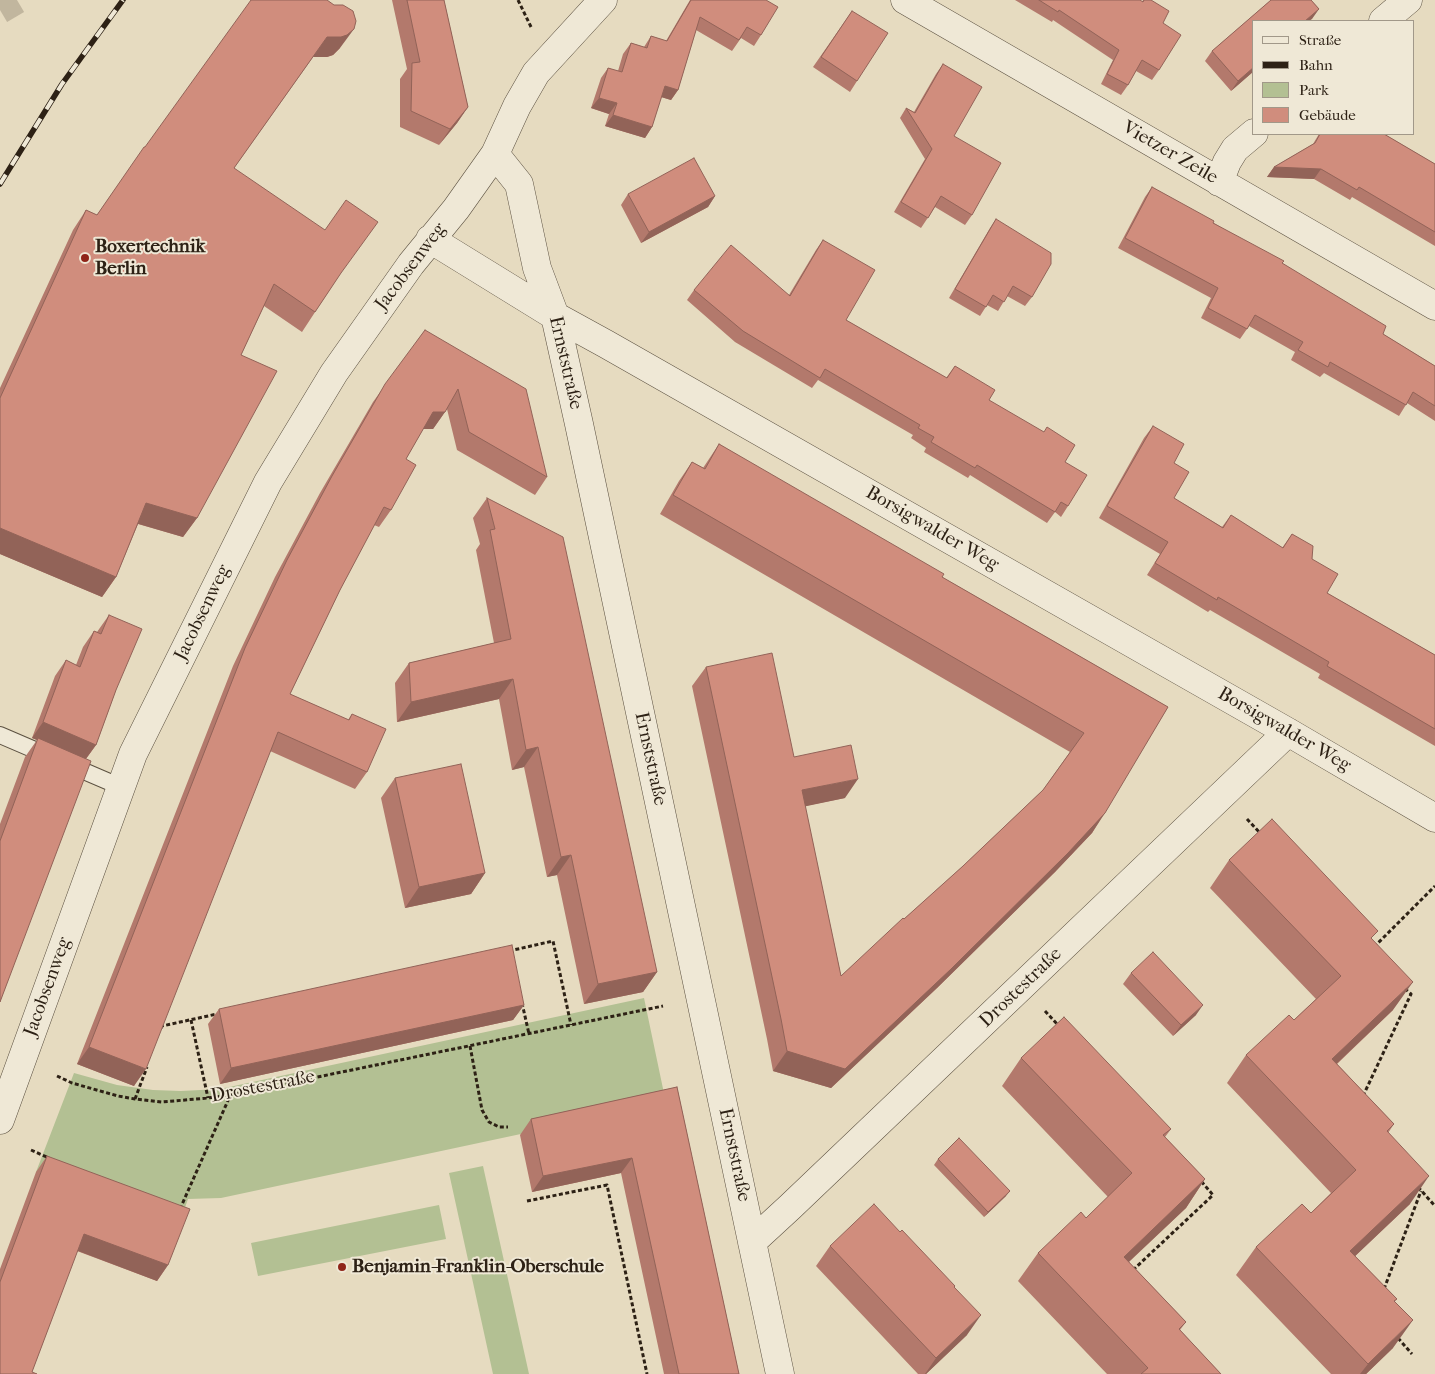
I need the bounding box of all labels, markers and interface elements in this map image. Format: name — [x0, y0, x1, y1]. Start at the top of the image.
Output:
legend — [1252, 20, 1415, 135]
text: Straße — [1299, 31, 1341, 49]
text: Bahn — [1299, 56, 1333, 74]
text: Park — [1299, 81, 1329, 99]
text: Gebäude — [1299, 106, 1356, 124]
street label: Vietzer Zeile — [1118, 117, 1222, 189]
street label: Jacobsenweg — [371, 219, 451, 315]
place label: Boxertechnik Berlin — [95, 236, 205, 280]
marker: Boxertechnik Berlin — [79, 252, 91, 264]
street label: Ernststraße — [543, 314, 587, 412]
street label: Borsigwalder Weg — [861, 482, 1003, 576]
street label: Jacobsenweg — [170, 561, 236, 665]
street label: Borsigwalder Weg — [1213, 683, 1355, 777]
street label: Ernststraße — [629, 710, 671, 808]
street label: Jacobsenweg — [20, 934, 76, 1040]
street label: Drostestraße — [975, 943, 1067, 1033]
street label: Drostestraße — [209, 1066, 317, 1108]
street label: Ernststraße — [713, 1106, 755, 1204]
place label: Benjamin-Franklin-Oberschule — [352, 1256, 604, 1278]
marker: Benjamin-Franklin-Oberschule — [336, 1261, 348, 1273]

